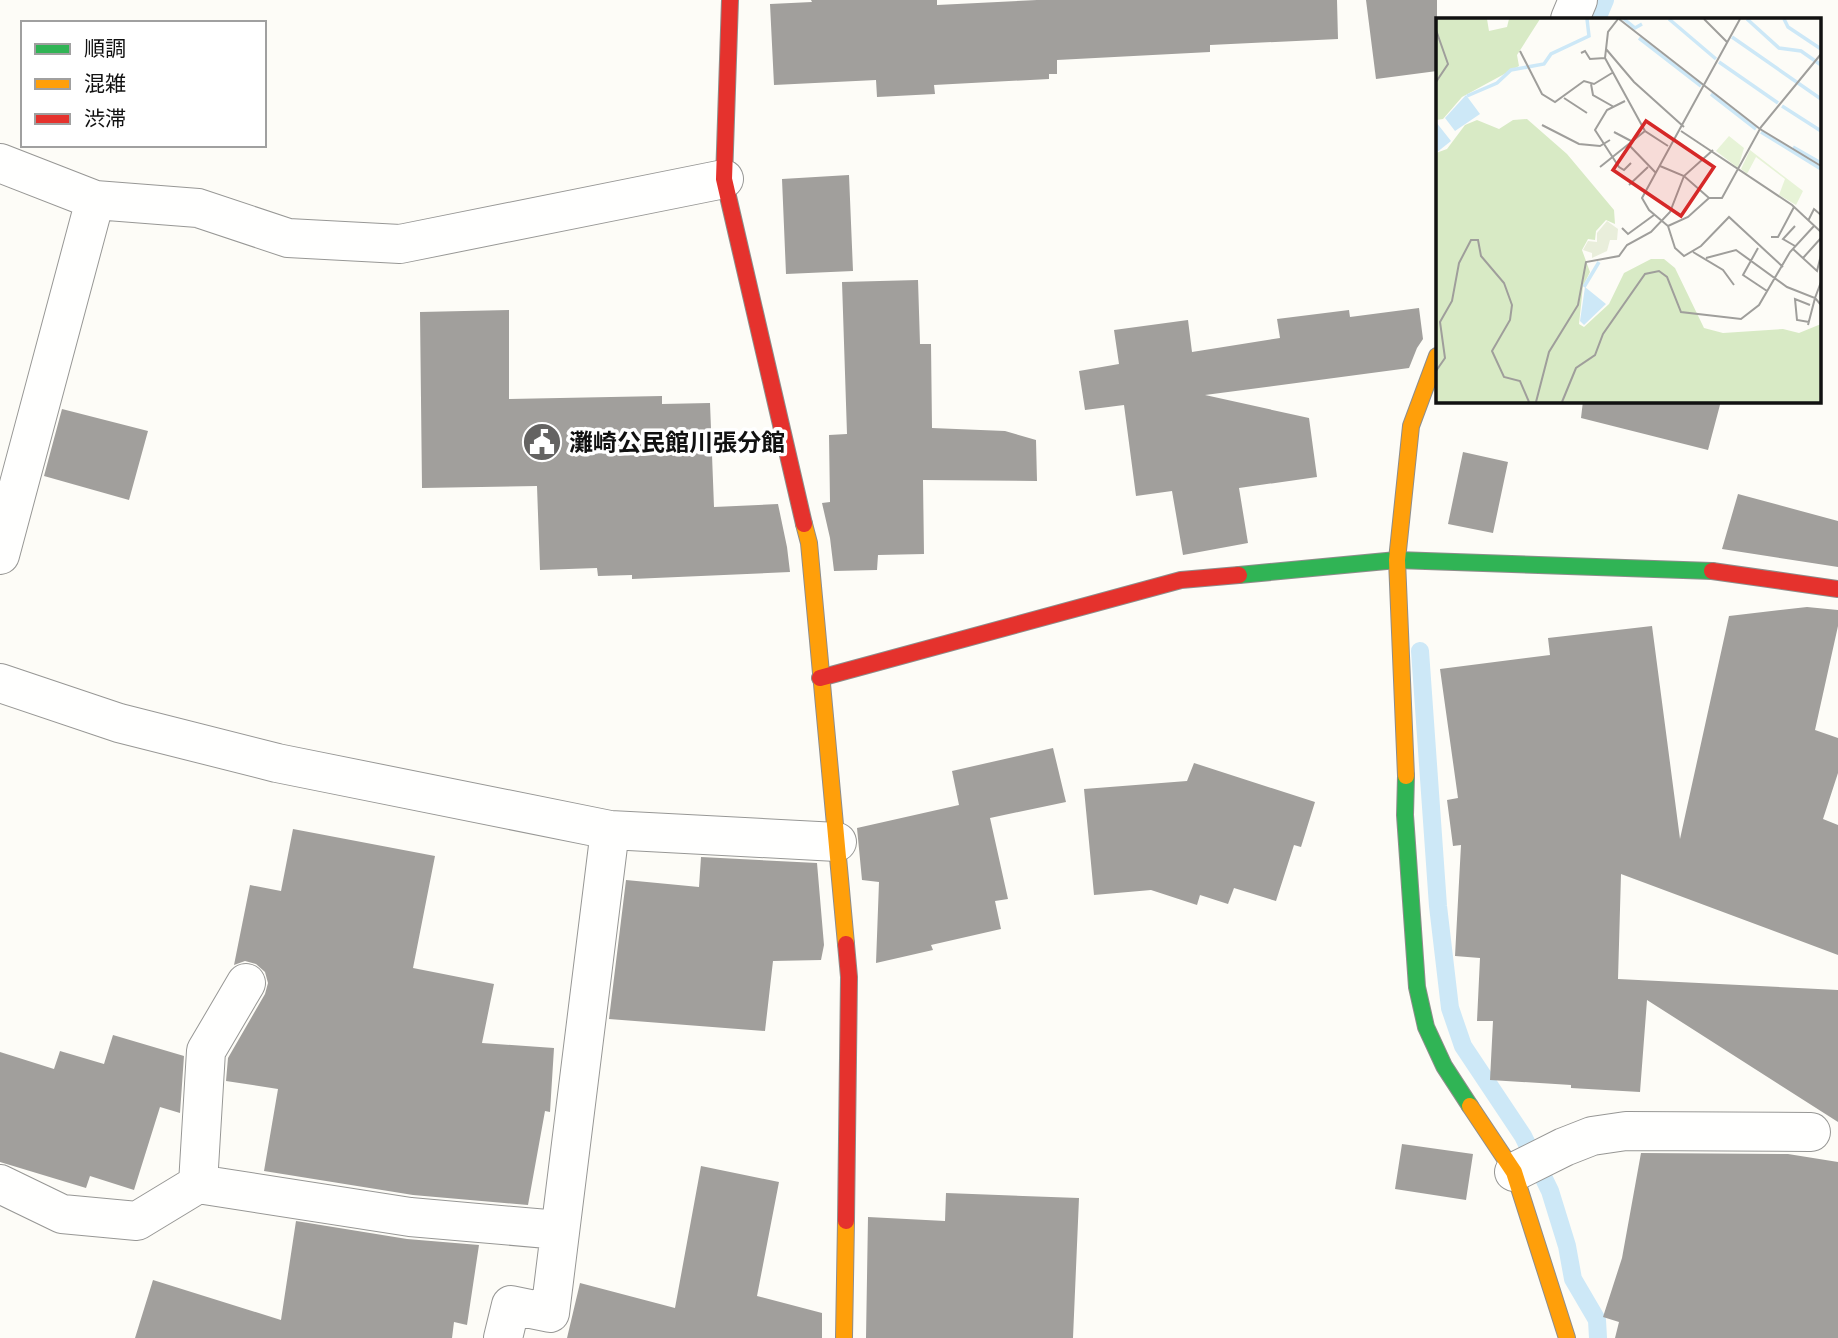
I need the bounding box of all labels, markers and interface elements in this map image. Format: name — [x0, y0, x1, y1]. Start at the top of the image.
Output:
inset map — [1436, 18, 1820, 402]
legend — [21, 21, 266, 147]
text: 順調 — [84, 37, 126, 61]
text: 混雑 — [84, 72, 126, 96]
text: 渋滞 — [84, 107, 126, 131]
public building icon: 灘崎公民館川張分館 — [521, 421, 563, 463]
place label: 灘崎公民館川張分館 — [569, 429, 785, 456]

